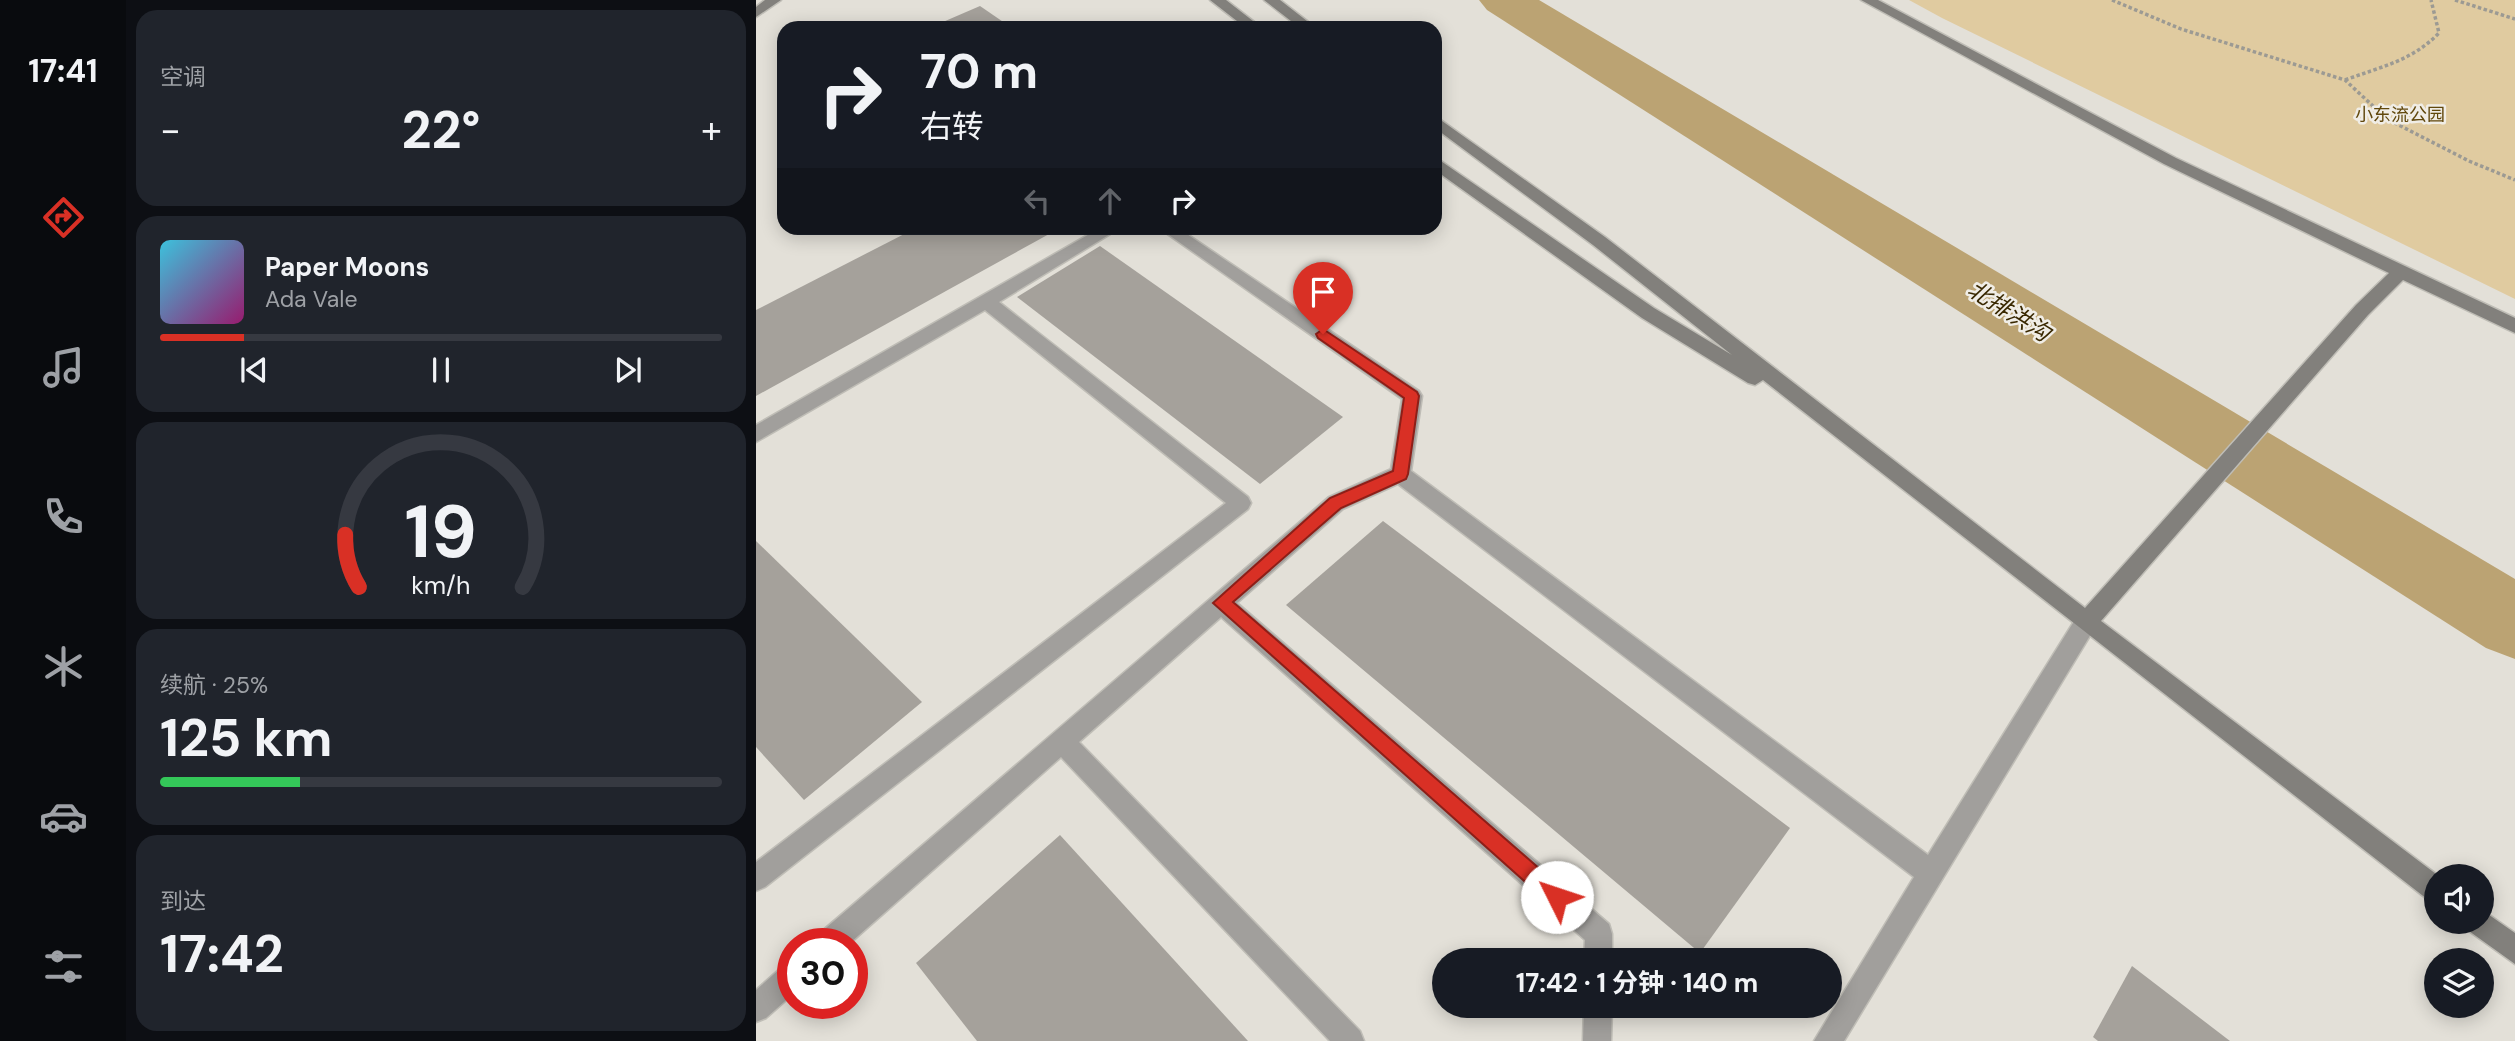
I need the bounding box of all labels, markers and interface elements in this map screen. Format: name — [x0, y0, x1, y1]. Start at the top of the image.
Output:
text: 70 m — [920, 39, 1038, 103]
icon: right — [805, 49, 896, 140]
text: 17:41 — [28, 50, 98, 92]
text: 空调 — [160, 62, 206, 92]
text: 22° — [402, 96, 480, 164]
park label: 小东流公园 — [2355, 103, 2445, 127]
text: − — [160, 105, 181, 155]
text: + — [701, 105, 722, 155]
text: 右转 — [920, 106, 984, 148]
icon: left — [1018, 182, 1056, 220]
icon: ahead — [1091, 182, 1129, 220]
icon: right — [1164, 182, 1202, 220]
icon: directions — [39, 193, 88, 242]
text: Paper Moons — [265, 250, 429, 284]
pin — [1293, 262, 1353, 334]
icon: arrive — [1304, 273, 1342, 311]
water label: 北排洪沟 — [1962, 274, 2059, 350]
text: Ada Vale — [265, 284, 358, 314]
icon: music — [39, 343, 88, 392]
icon: previous — [235, 351, 273, 389]
icon: pause — [422, 351, 460, 389]
icon: next — [609, 351, 647, 389]
text: 19 — [405, 485, 477, 580]
icon: phone — [39, 492, 88, 541]
text: km/h — [411, 568, 471, 601]
icon: climate — [39, 642, 88, 691]
text: 续航 · 25% — [160, 670, 268, 700]
text: 125 km — [160, 704, 332, 772]
icon: car — [39, 792, 88, 841]
position arrow — [1520, 860, 1594, 934]
map controls — [2424, 864, 2494, 1018]
button: sound — [2424, 864, 2494, 934]
text: 到达 — [160, 886, 206, 916]
text: 17:42 — [160, 920, 284, 988]
speed limit sign: 30 — [777, 928, 868, 1019]
icon: filters — [39, 942, 88, 991]
button: layers — [2424, 948, 2494, 1018]
text: 17:42 · 1 分钟 · 140 m — [1516, 966, 1758, 1000]

